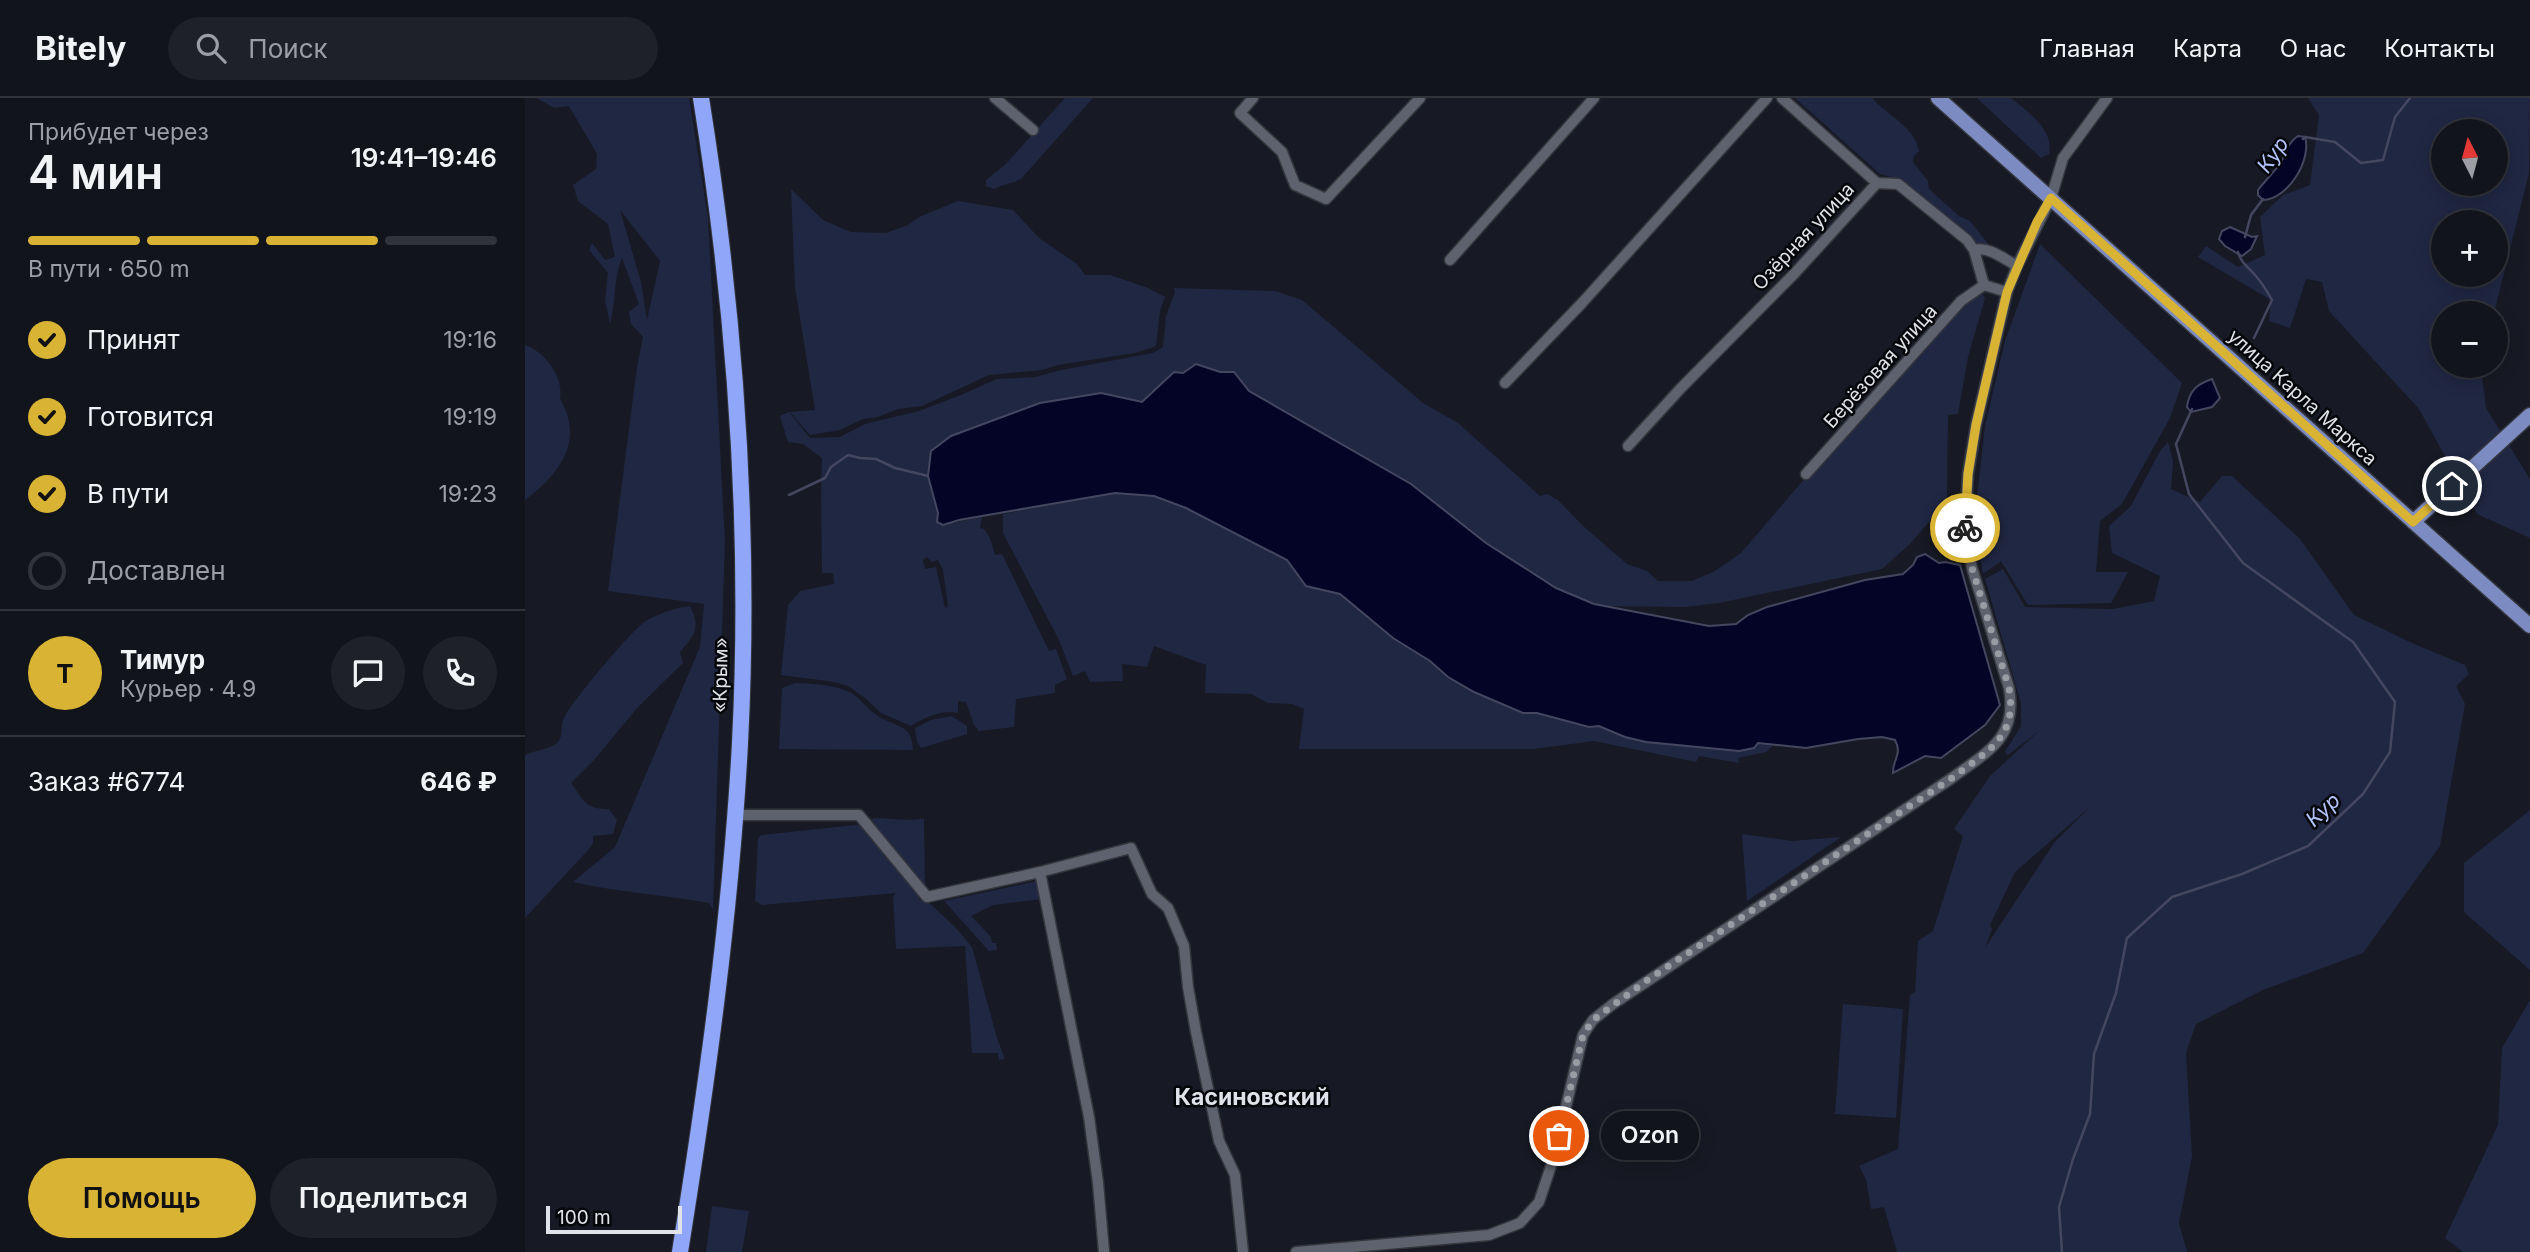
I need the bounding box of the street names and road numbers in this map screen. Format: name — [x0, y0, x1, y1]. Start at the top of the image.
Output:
street label: Озёрная улица — [1748, 178, 1859, 295]
street label: Берёзовая улица — [1819, 300, 1942, 433]
street label: улица Карла Маркса — [2223, 324, 2382, 470]
street label: «Крым» — [708, 637, 733, 713]

